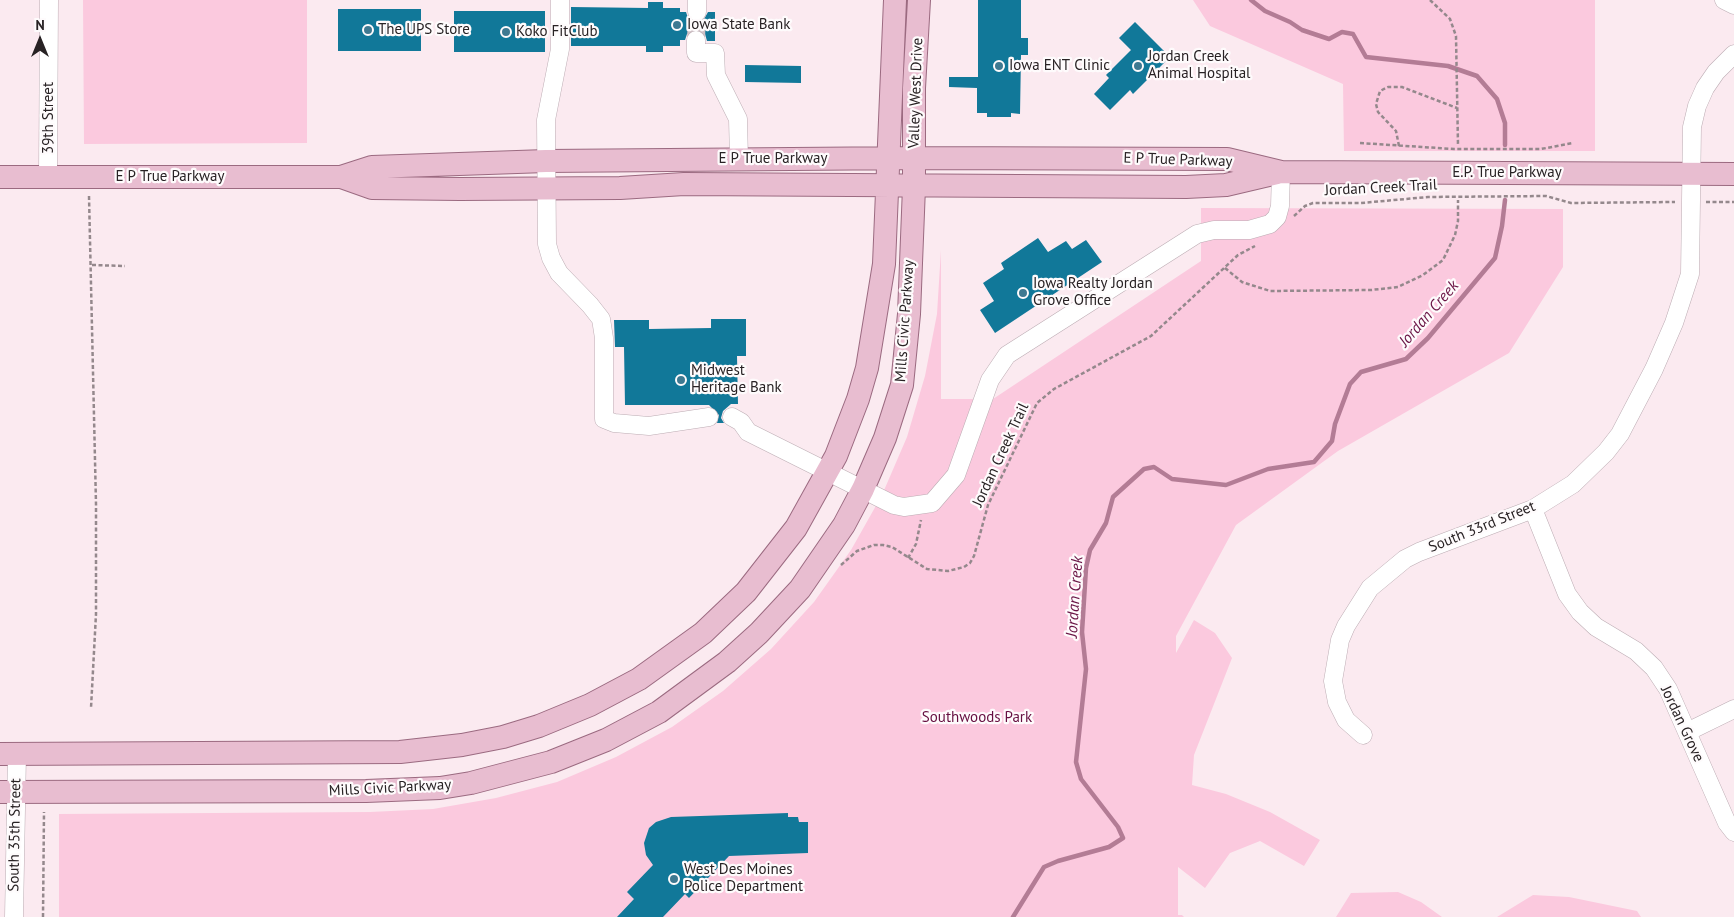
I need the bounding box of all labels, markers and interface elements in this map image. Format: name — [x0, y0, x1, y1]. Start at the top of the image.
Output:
north arrow — [15, 15, 65, 65]
text: N — [35, 16, 45, 34]
place label: Iowa State Bank — [687, 16, 790, 34]
marker: Iowa State Bank — [671, 19, 683, 31]
place label: The UPS Store — [378, 21, 470, 39]
place label: Koko FitClub — [516, 23, 598, 41]
marker: The UPS Store — [362, 24, 374, 36]
marker: Koko FitClub — [500, 26, 512, 38]
street label: Valley West Drive — [905, 37, 927, 149]
place label: Jordan Creek Animal Hospital — [1148, 48, 1250, 83]
place label: Iowa ENT Clinic — [1009, 57, 1110, 75]
marker: Iowa ENT Clinic — [993, 60, 1005, 72]
marker: Jordan Creek Animal Hospital — [1132, 60, 1144, 72]
street label: 39th Street — [40, 82, 58, 154]
street label: E P True Parkway — [1123, 149, 1233, 171]
street label: E P True Parkway — [718, 150, 828, 168]
street label: E.P. True Parkway — [1452, 164, 1562, 182]
street label: E P True Parkway — [115, 168, 225, 186]
street label: Jordan Creek Trail — [1324, 176, 1438, 200]
street label: Mills Civic Parkway — [892, 259, 918, 383]
place label: Iowa Realty Jordan Grove Office — [1033, 275, 1153, 310]
water label: Jordan Creek — [1395, 277, 1463, 351]
marker: Iowa Realty Jordan Grove Office — [1017, 287, 1029, 299]
place label: Midwest Heritage Bank — [691, 362, 782, 397]
marker: Midwest Heritage Bank — [675, 374, 687, 386]
street label: Jordan Creek Trail — [969, 400, 1033, 510]
street label: South 33rd Street — [1426, 497, 1538, 557]
water label: Jordan Creek — [1063, 556, 1087, 638]
street label: Jordan Grove — [1657, 683, 1707, 765]
park label: Southwoods Park — [922, 709, 1032, 727]
street label: Mills Civic Parkway — [328, 776, 452, 800]
street label: South 35th Street — [5, 778, 25, 892]
place label: West Des Moines Police Department — [684, 861, 803, 896]
marker: West Des Moines Police Department — [668, 873, 680, 885]

